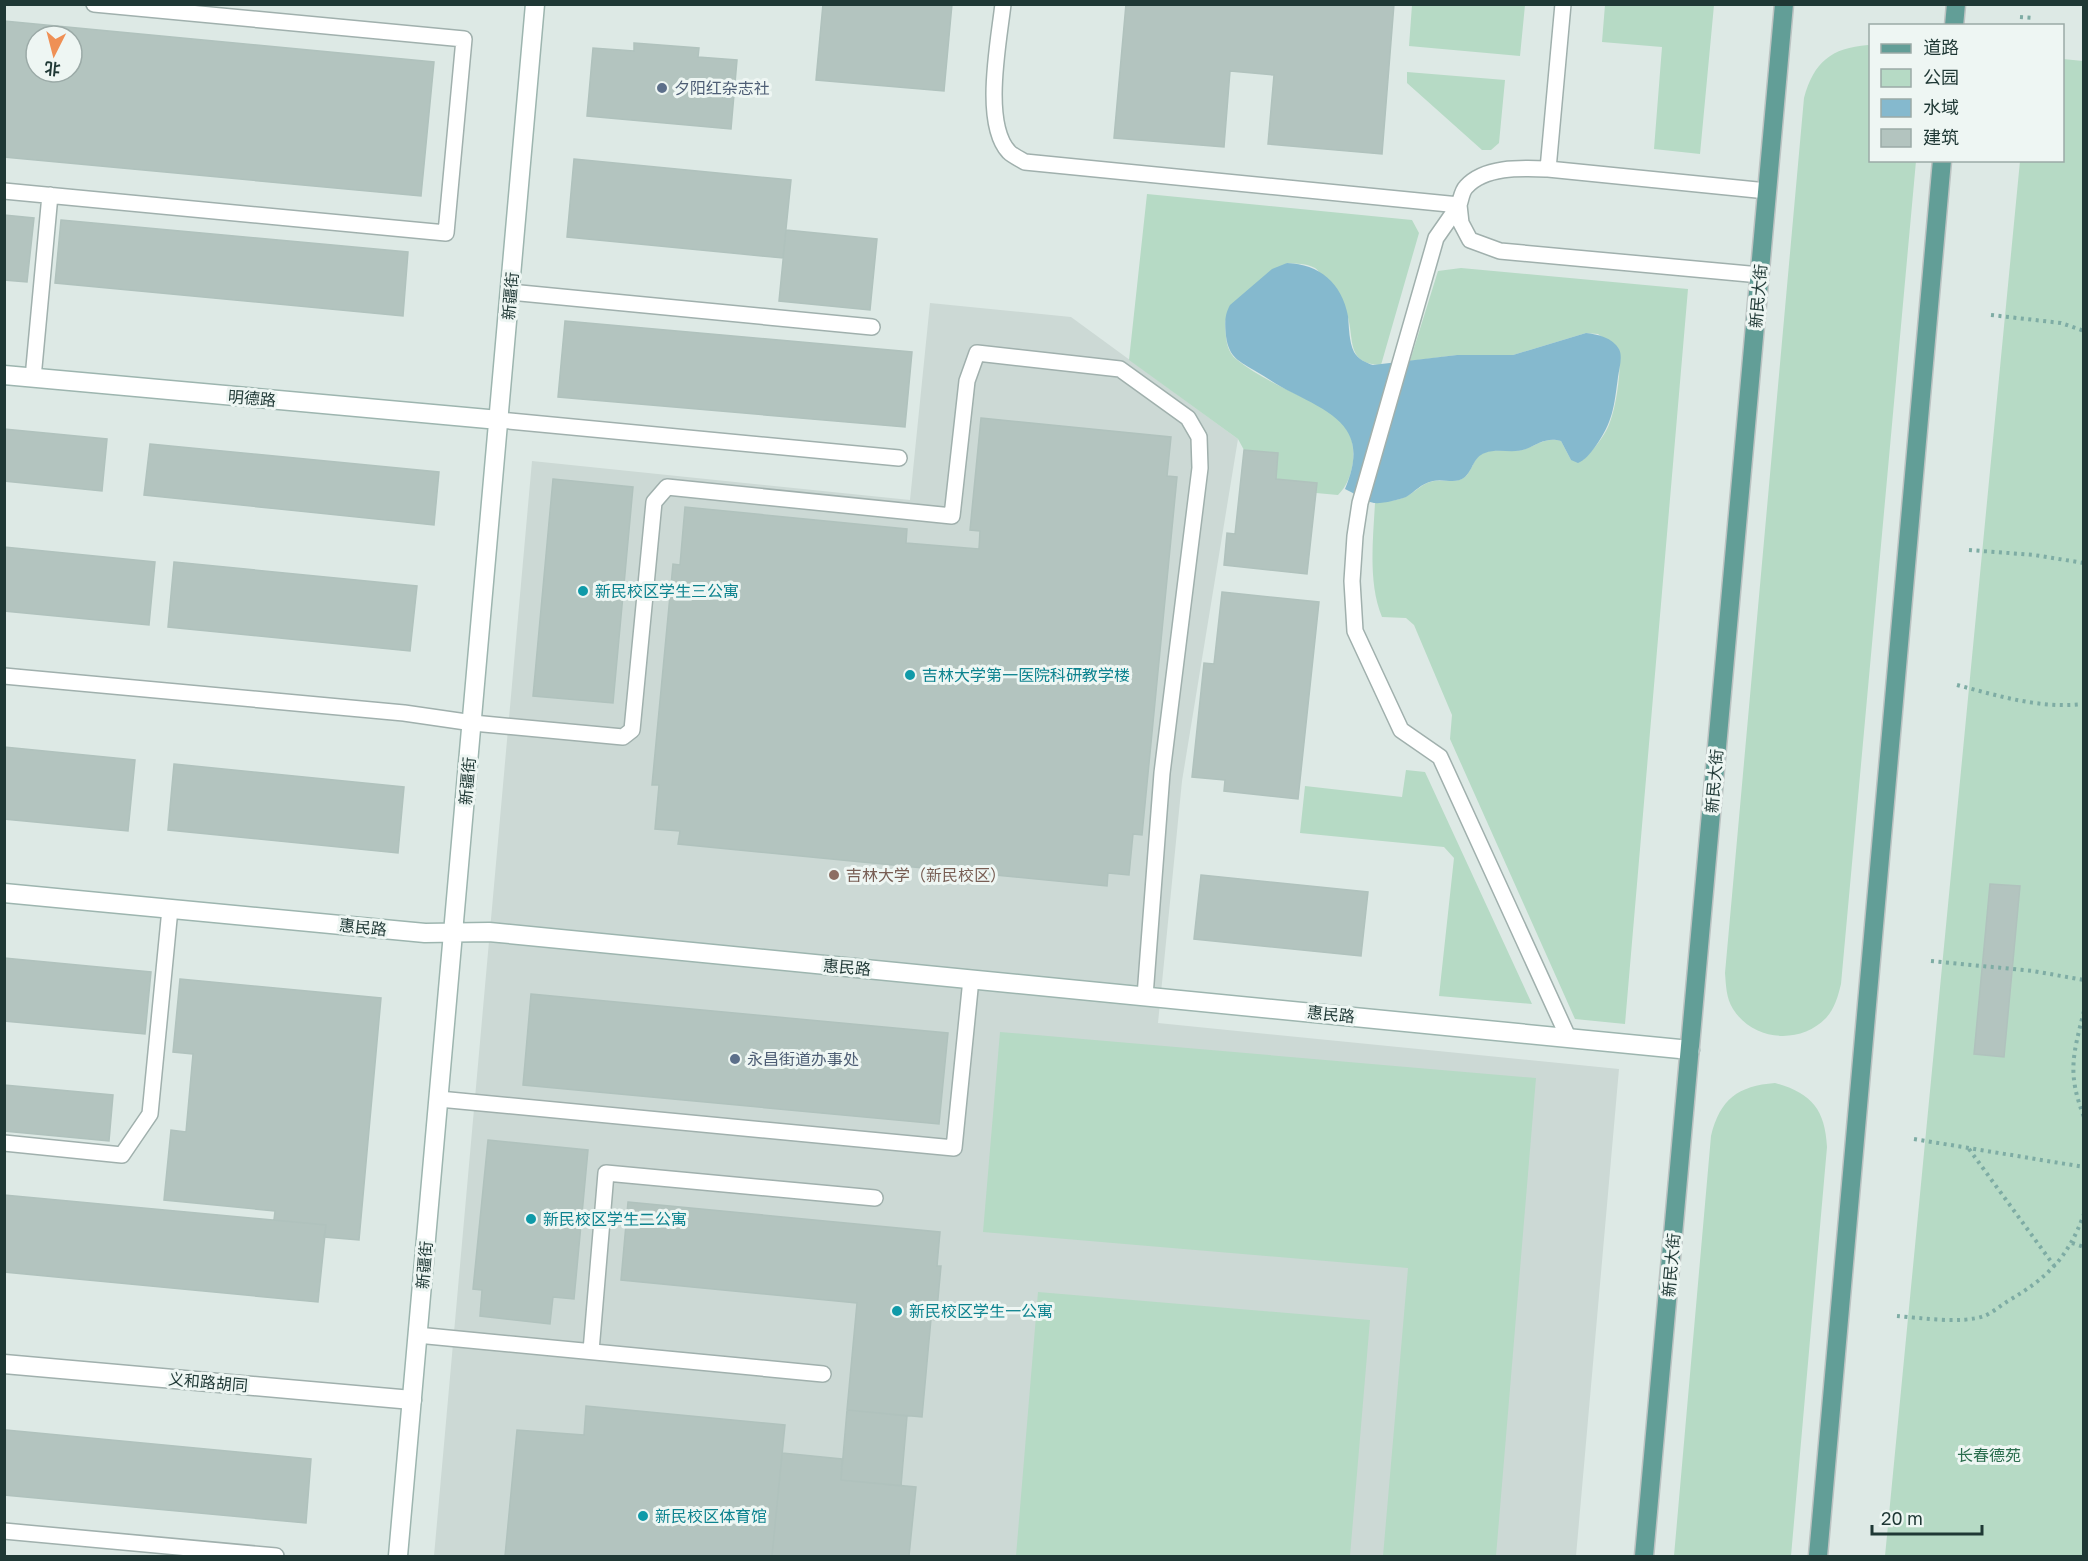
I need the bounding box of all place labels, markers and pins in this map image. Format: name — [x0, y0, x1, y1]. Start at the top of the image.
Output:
place label: 夕阳红杂志社 — [674, 78, 770, 98]
marker: 夕阳红杂志社 — [655, 81, 669, 95]
place label: 新民校区学生三公寓 — [595, 581, 739, 601]
marker: 新民校区学生三公寓 — [576, 584, 590, 598]
place label: 吉林大学第一医院科研教学楼 — [922, 665, 1130, 685]
marker: 吉林大学第一医院科研教学楼 — [903, 668, 917, 682]
place label: 吉林大学（新民校区） — [846, 865, 1006, 885]
marker: 吉林大学（新民校区） — [827, 868, 841, 882]
place label: 永昌街道办事处 — [747, 1049, 859, 1069]
marker: 永昌街道办事处 — [728, 1052, 742, 1066]
place label: 新民校区学生二公寓 — [543, 1209, 687, 1229]
marker: 新民校区学生二公寓 — [524, 1212, 538, 1226]
place label: 新民校区学生一公寓 — [909, 1301, 1053, 1321]
marker: 新民校区学生一公寓 — [890, 1304, 904, 1318]
place label: 新民校区体育馆 — [655, 1506, 767, 1526]
marker: 新民校区体育馆 — [636, 1509, 650, 1523]

